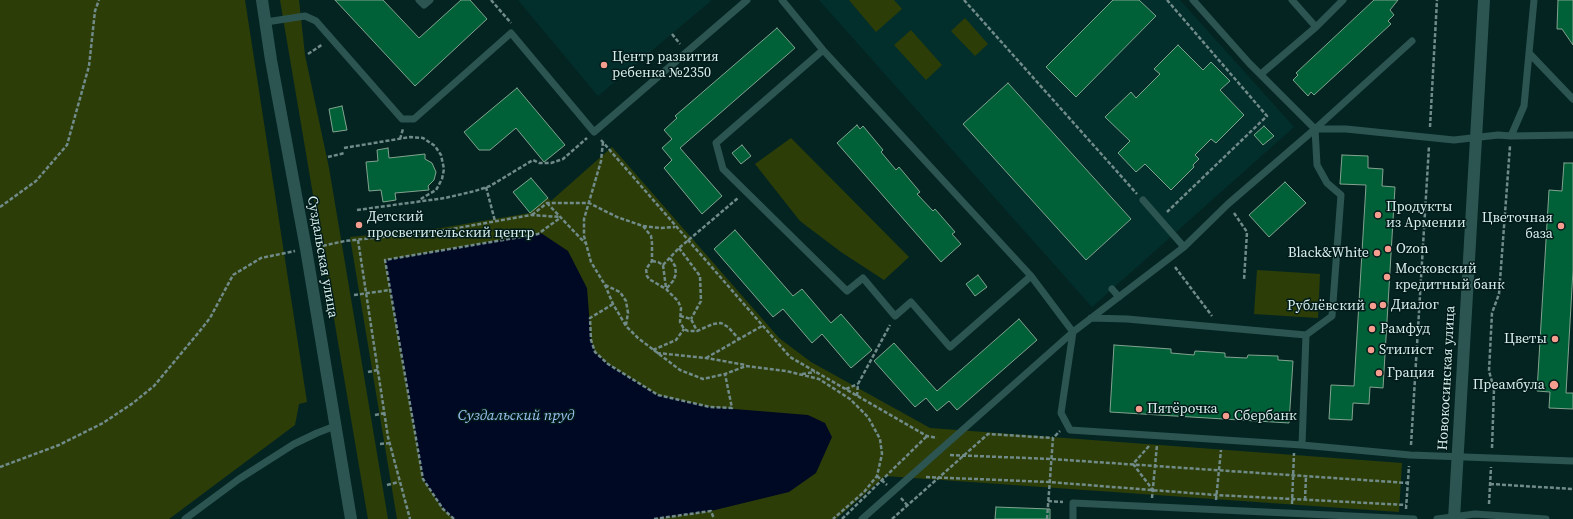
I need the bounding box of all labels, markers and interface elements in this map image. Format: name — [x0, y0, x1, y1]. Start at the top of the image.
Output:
place label: Центр развития ребенка №2350 — [612, 49, 719, 82]
marker: Центр развития ребенка №2350 — [599, 60, 609, 70]
street label: Суздальская улица — [303, 195, 341, 319]
place label: Продукты из Армении — [1386, 199, 1466, 232]
place label: Детский просветительский центр — [367, 209, 534, 242]
marker: Продукты из Армении — [1373, 210, 1383, 220]
place label: Цветочная база — [1482, 210, 1553, 242]
marker: Детский просветительский центр — [354, 220, 364, 230]
marker: Цветочная база — [1556, 221, 1566, 231]
place label: Ozon — [1396, 241, 1428, 257]
marker: Ozon — [1383, 244, 1393, 254]
place label: Black&White — [1288, 245, 1369, 261]
marker: Black&White — [1372, 248, 1382, 258]
place label: Московский кредитный банк — [1395, 261, 1505, 294]
marker: Московский кредитный банк — [1382, 272, 1392, 282]
place label: Диалог — [1391, 297, 1439, 313]
place label: Рублёвский — [1287, 298, 1365, 314]
marker: Диалог — [1378, 300, 1388, 310]
marker: Рублёвский — [1368, 301, 1378, 311]
street label: Новокосинская улица — [1435, 305, 1459, 451]
place label: Рамфуд — [1380, 321, 1430, 337]
marker: Рамфуд — [1367, 324, 1377, 334]
place label: Цветы — [1504, 331, 1547, 347]
marker: Цветы — [1550, 334, 1560, 344]
place label: Sтилист — [1379, 342, 1434, 358]
marker: Sтилист — [1366, 345, 1376, 355]
place label: Грация — [1387, 365, 1435, 381]
marker: Грация — [1374, 368, 1384, 378]
place label: Преамбула — [1473, 377, 1545, 393]
marker: Преамбула — [1548, 379, 1560, 391]
place label: Пятёрочка — [1147, 401, 1218, 417]
marker: Пятёрочка — [1134, 404, 1144, 414]
water label: Суздальский пруд — [458, 407, 574, 425]
place label: Сбербанк — [1234, 408, 1297, 424]
marker: Сбербанк — [1221, 411, 1231, 421]

